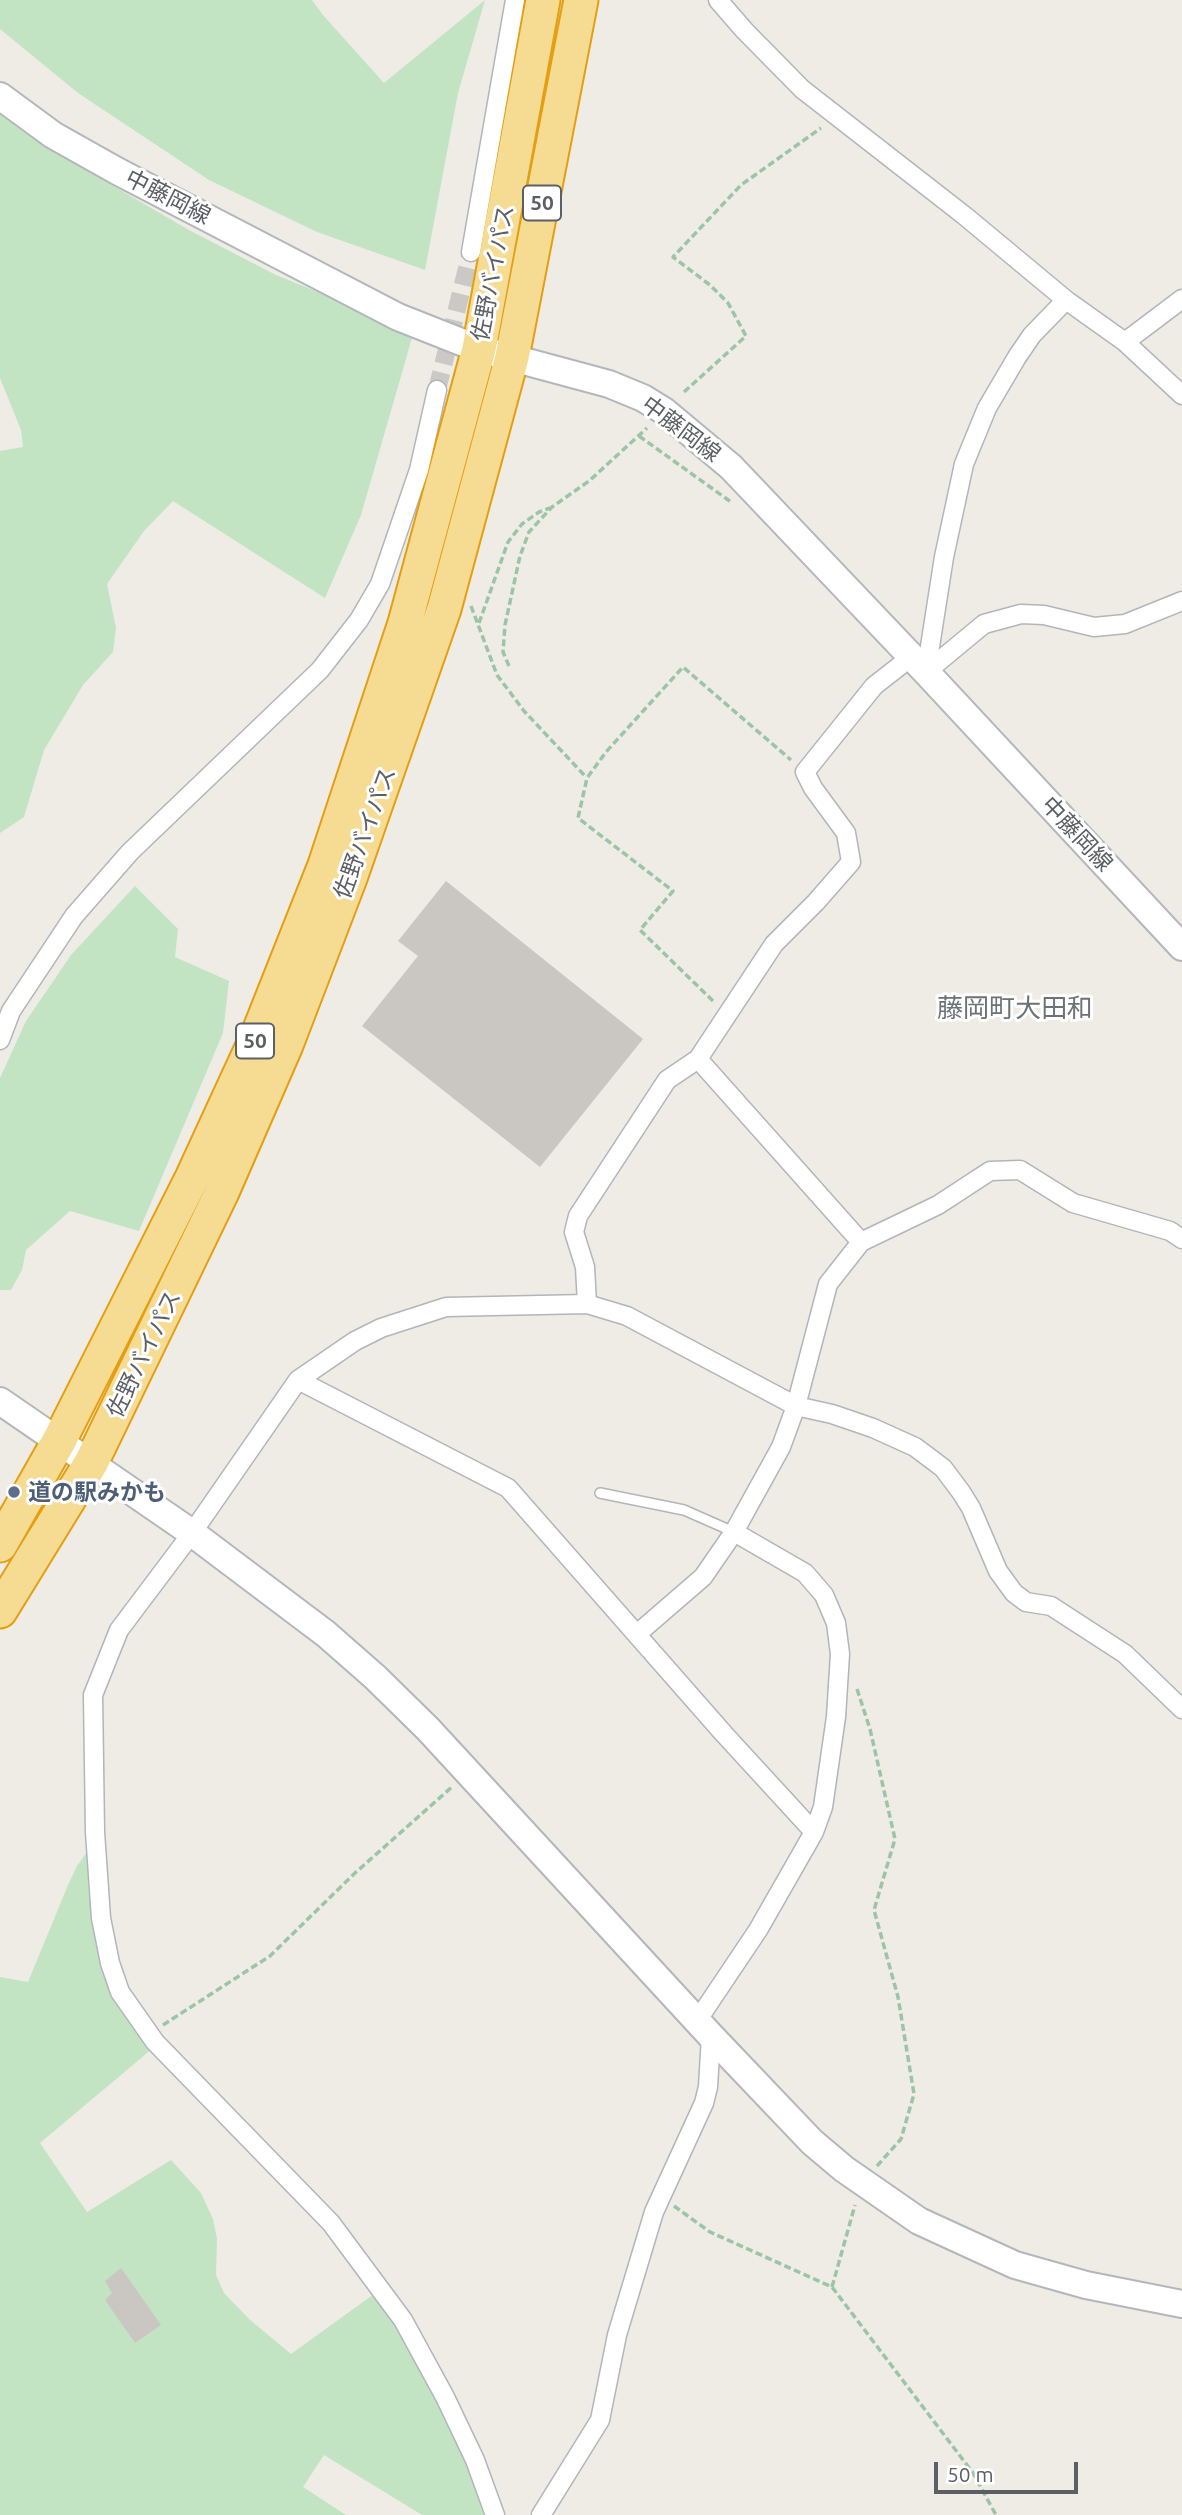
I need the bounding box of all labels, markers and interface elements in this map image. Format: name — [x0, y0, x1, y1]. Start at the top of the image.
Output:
street label: 中藤岡線 — [121, 164, 215, 230]
road number: 50 — [523, 186, 561, 220]
street label: 佐野バイパス — [466, 203, 520, 343]
street label: 中藤岡線 — [636, 390, 726, 468]
street label: 佐野バイパス — [328, 763, 402, 903]
street label: 中藤岡線 — [1036, 791, 1118, 877]
district label: 藤岡町大田和 — [937, 992, 1093, 1024]
road number: 50 — [236, 1024, 274, 1058]
street label: 佐野バイパス — [101, 1286, 187, 1422]
place label: 道の駅みかも — [28, 1478, 166, 1506]
marker: 道の駅みかも — [6, 1484, 22, 1500]
scale bar — [937, 2448, 1080, 2492]
text: 50 m — [947, 2462, 994, 2486]

